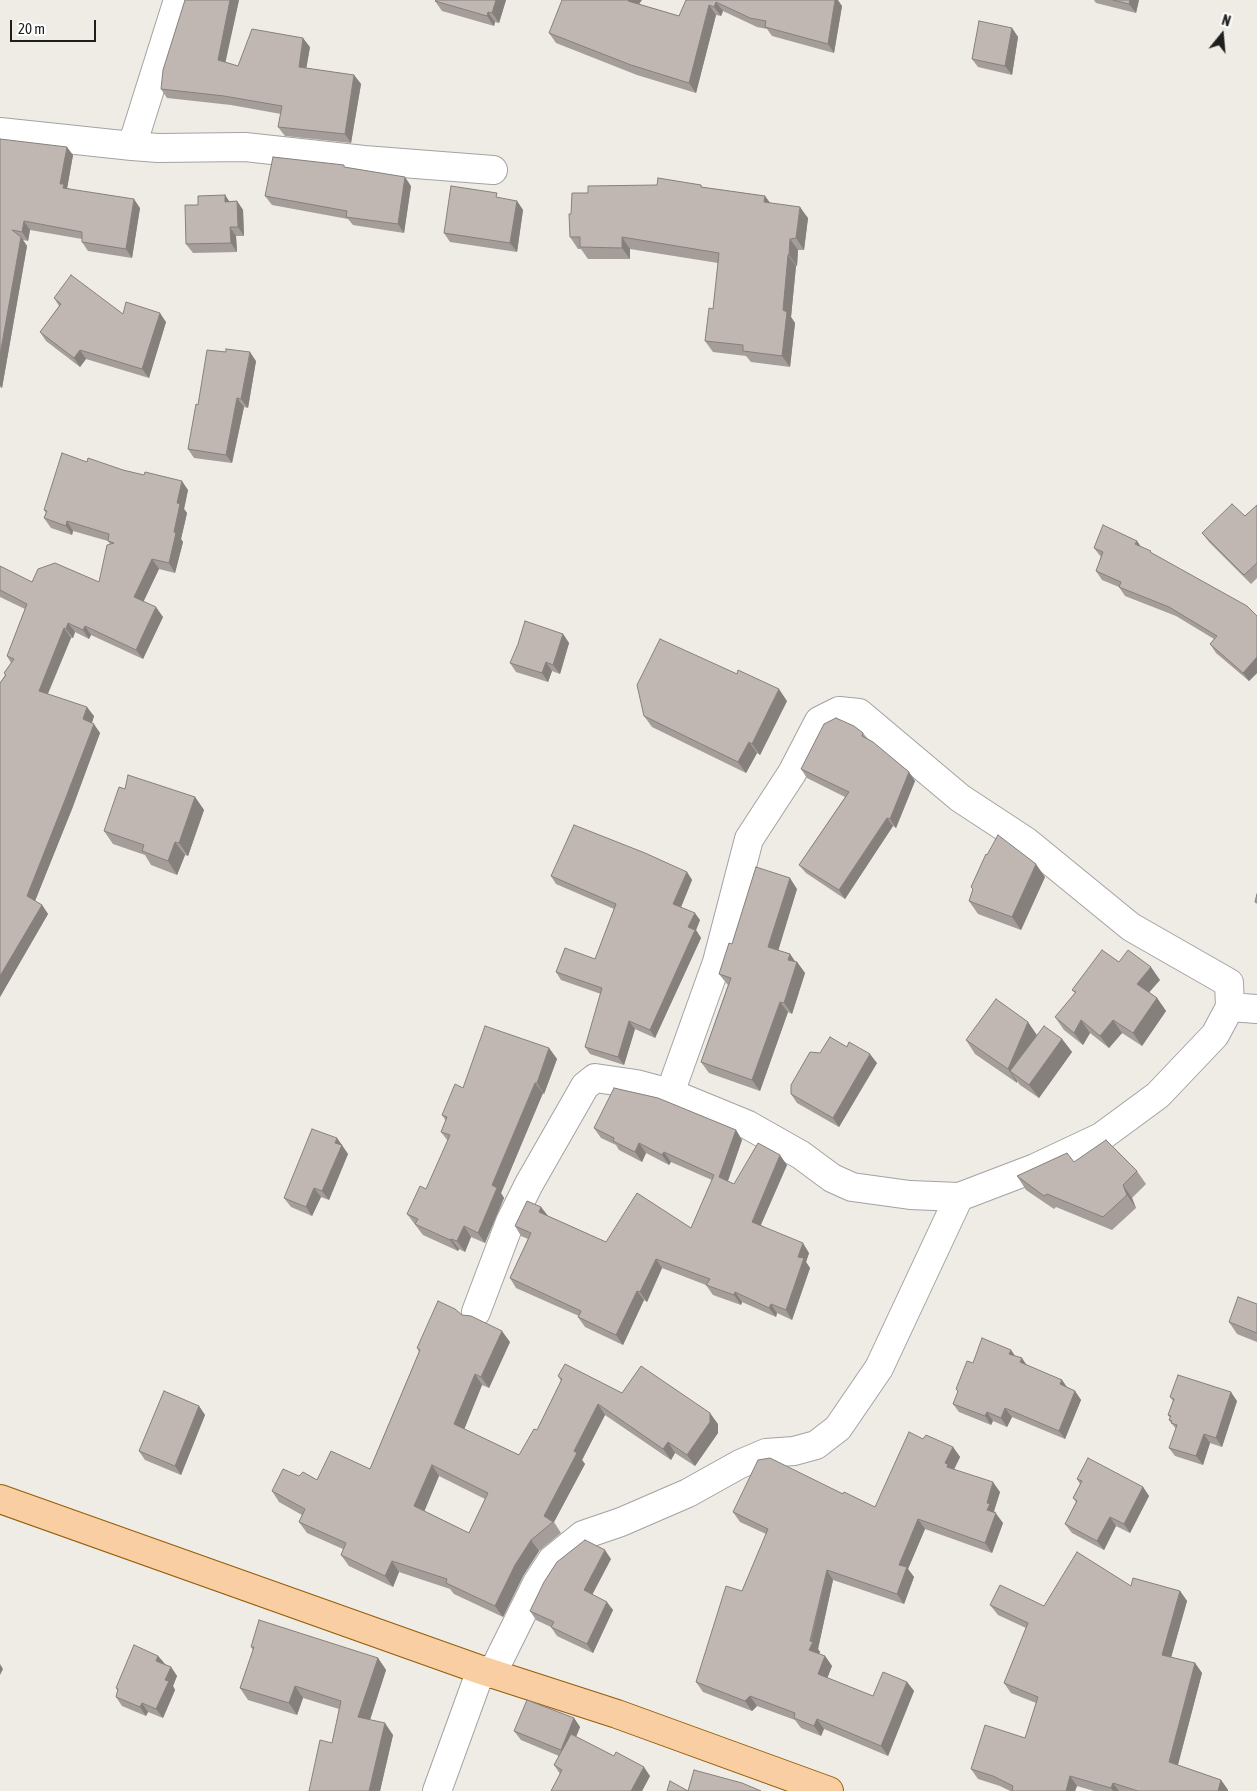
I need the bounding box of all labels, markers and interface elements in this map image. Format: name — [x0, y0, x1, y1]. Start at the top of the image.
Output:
scale bar — [12, 10, 99, 42]
north arrow — [1197, 10, 1247, 60]
text: N — [1220, 12, 1233, 30]
text: 20 m — [18, 20, 45, 37]

